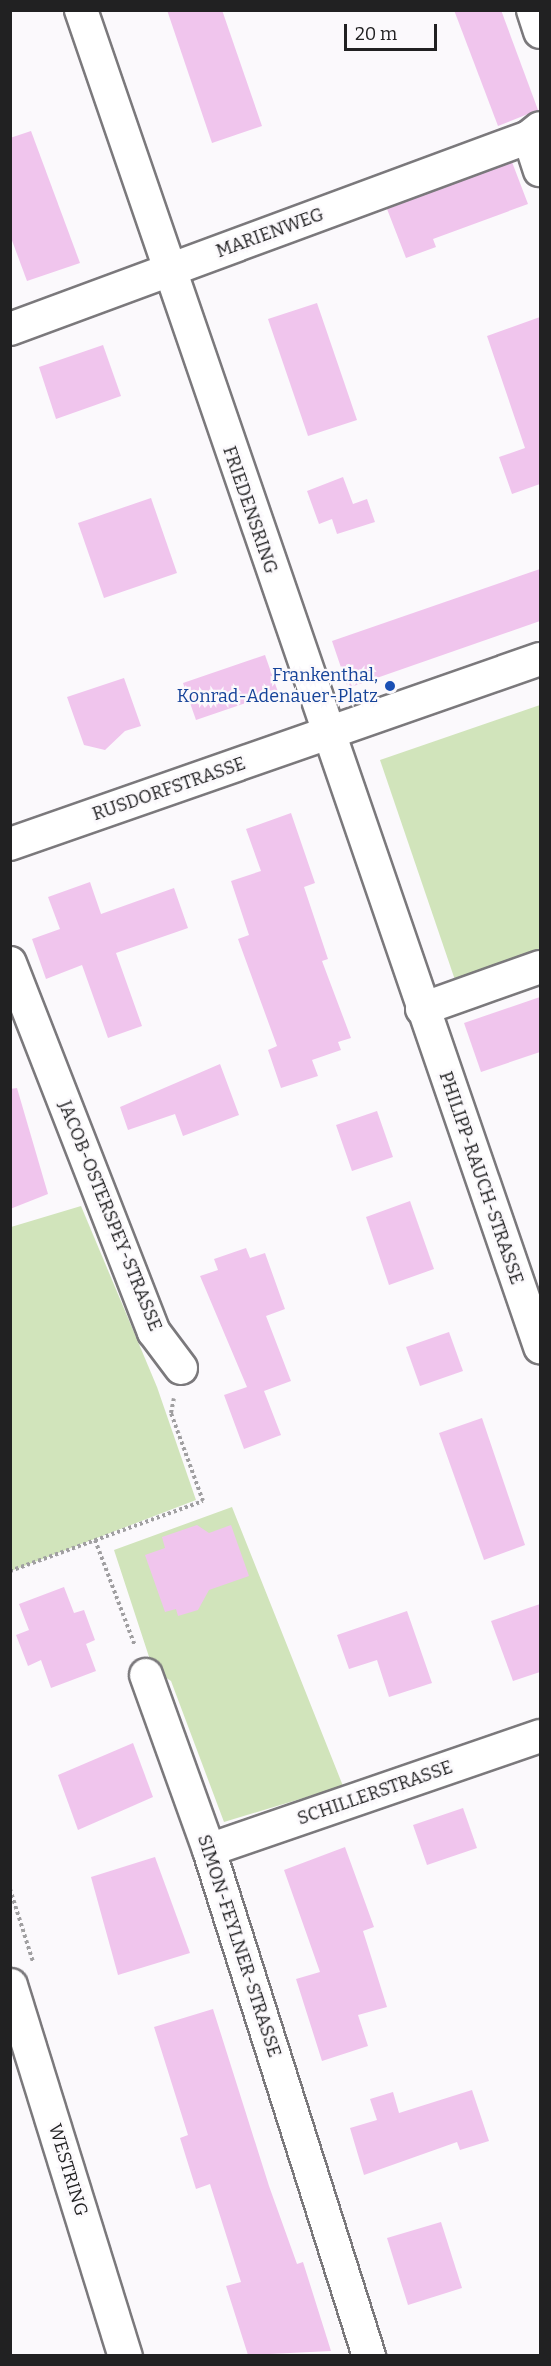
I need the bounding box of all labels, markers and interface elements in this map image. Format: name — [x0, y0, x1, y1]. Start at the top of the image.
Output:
scale bar — [347, 12, 440, 50]
text: 20 m — [355, 23, 397, 45]
street label: MARIENWEG — [213, 204, 327, 262]
street label: FRIEDENSRING — [218, 443, 282, 577]
place label: Frankenthal, Konrad-Adenauer-Platz — [177, 665, 378, 708]
marker: Frankenthal, Konrad-Adenauer-Platz — [383, 679, 397, 693]
street label: RUSDORFSTRASSE — [90, 753, 248, 825]
street label: PHILIPP-RAUCH-STRASSE — [434, 1069, 528, 1287]
street label: JACOB-OSTERSPEY-STRASSE — [54, 1098, 166, 1334]
street label: SCHILLERSTRASSE — [295, 1756, 455, 1830]
street label: SIMON-FEYLNER-STRASSE — [193, 1832, 285, 2060]
street label: WESTRING — [44, 2121, 92, 2219]

